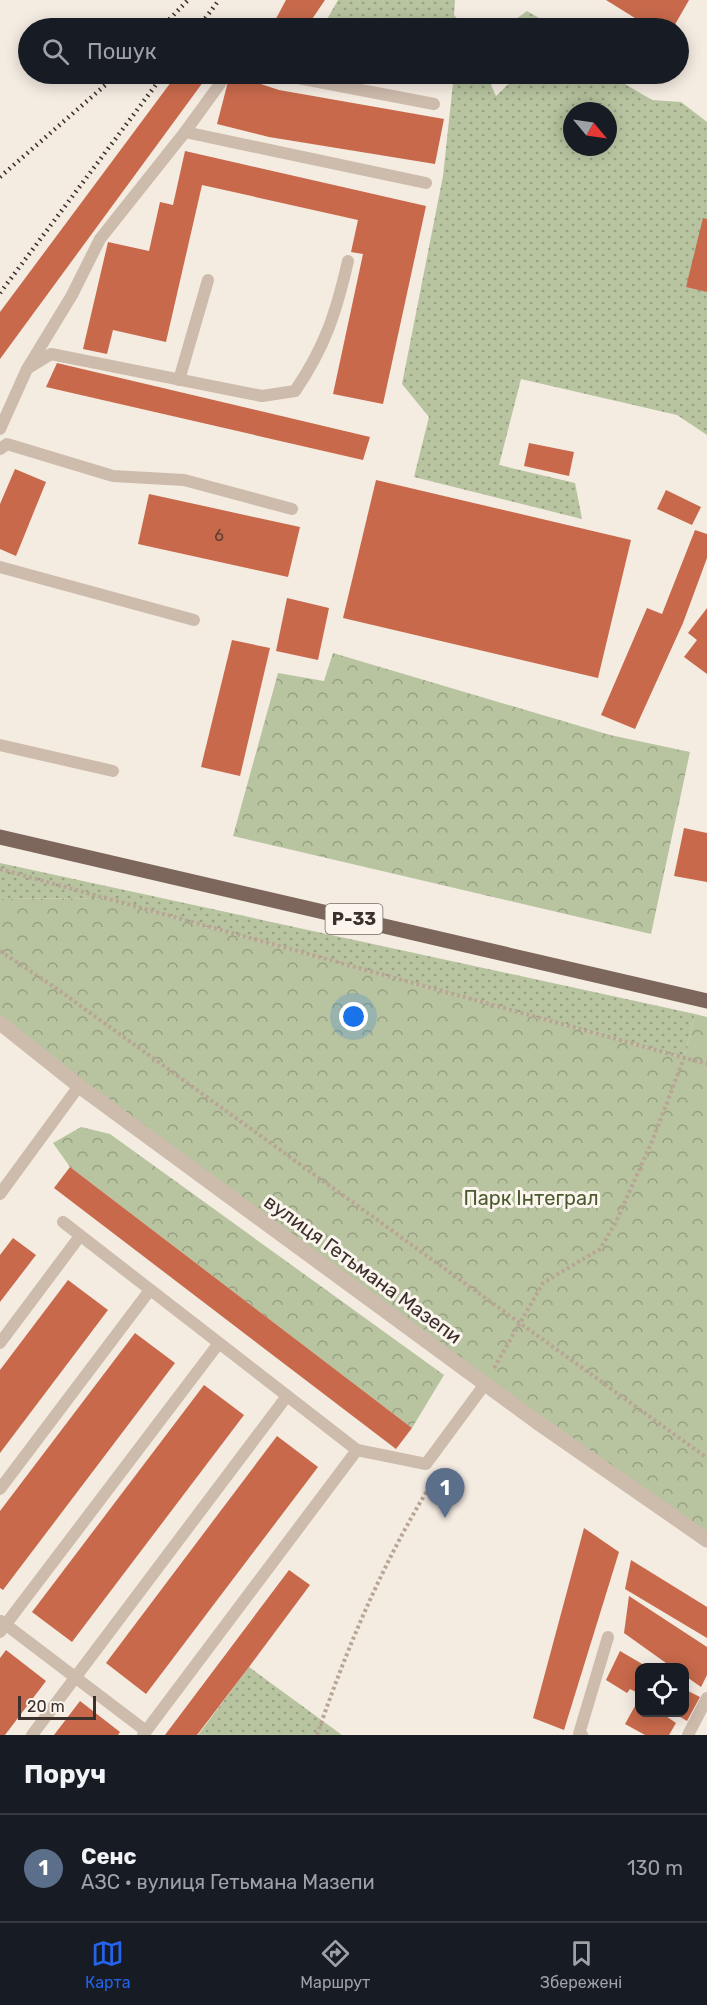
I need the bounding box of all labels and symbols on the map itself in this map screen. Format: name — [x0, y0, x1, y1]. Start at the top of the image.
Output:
north arrow — [563, 102, 617, 156]
house number: 6 — [214, 526, 224, 545]
road number: Р-33 — [326, 904, 382, 934]
your location — [339, 1002, 368, 1031]
park label: Парк Інтеграл — [463, 1186, 599, 1210]
street label: вулиця Гетьмана Мазепи — [260, 1189, 466, 1349]
pin: 1 — [426, 1468, 464, 1518]
scale bar — [18, 1693, 96, 1720]

